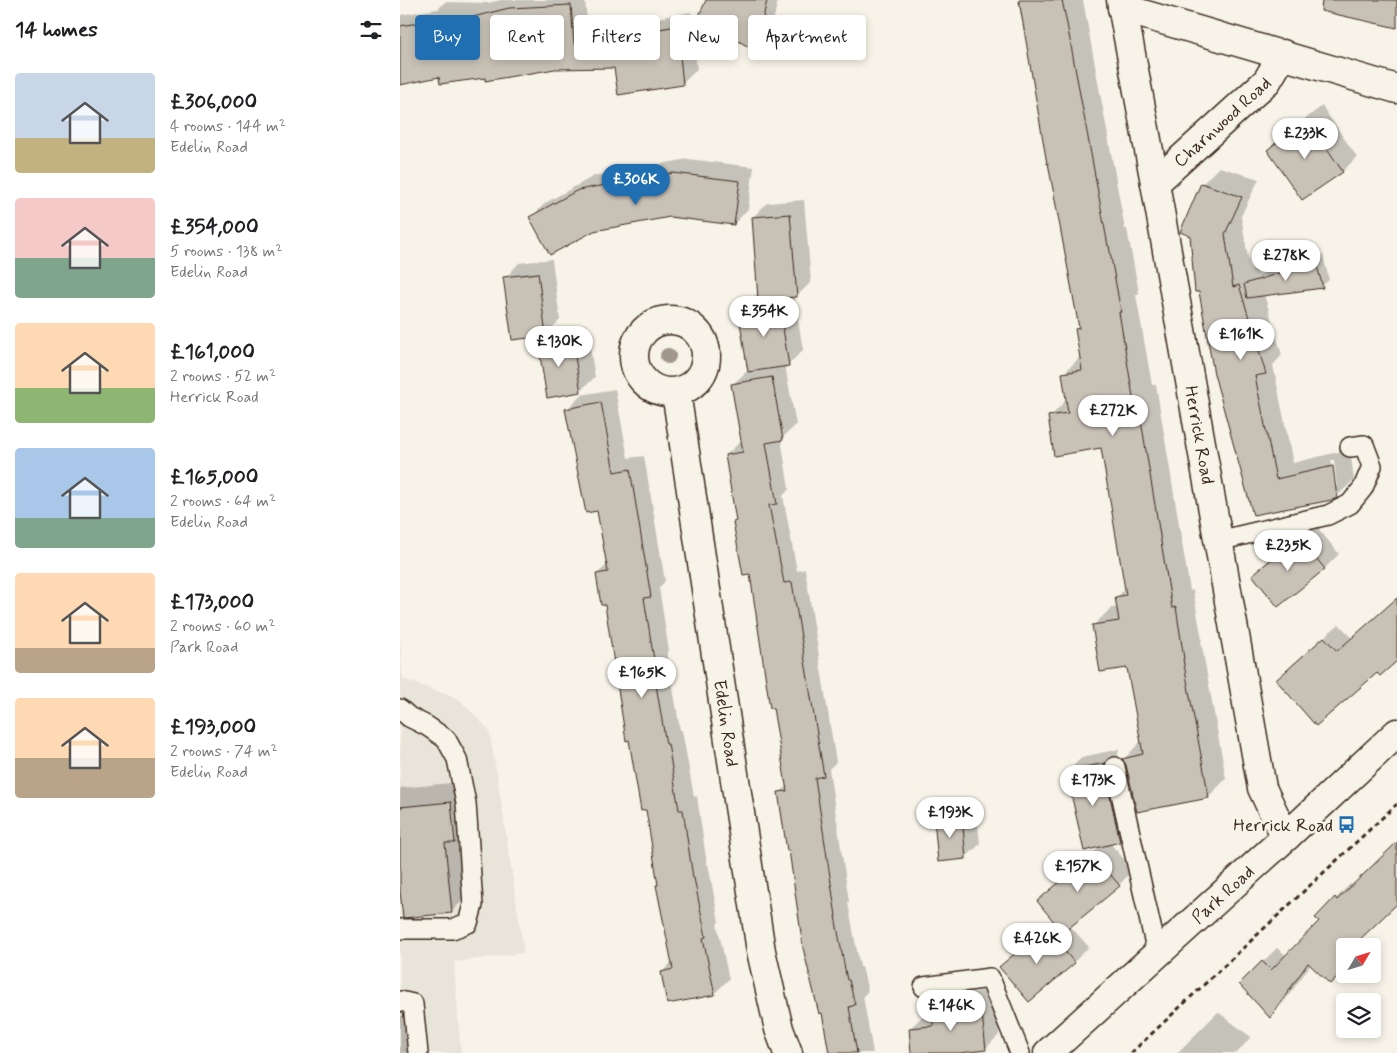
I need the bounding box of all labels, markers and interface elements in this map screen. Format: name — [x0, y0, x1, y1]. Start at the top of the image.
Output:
chip: Buy — [415, 15, 480, 60]
chip: Rent — [490, 15, 564, 60]
chip: Filters — [574, 15, 660, 60]
chip: New — [670, 15, 738, 60]
chip: Apartment — [748, 15, 866, 60]
text: 14 homes — [15, 16, 98, 44]
icon: filters — [357, 16, 385, 44]
street label: Charnwood Road — [1169, 72, 1277, 173]
text: £306,000 — [170, 88, 257, 116]
icon: home — [55, 93, 115, 153]
text: 4 rooms · 144 m² — [170, 116, 286, 137]
pin: £233K — [1270, 118, 1340, 160]
text: £233K — [1283, 123, 1327, 144]
text: Edelin Road — [170, 137, 248, 158]
pin: £306K — [601, 164, 671, 206]
text: £306K — [613, 169, 659, 190]
text: £354,000 — [170, 213, 259, 241]
icon: home — [55, 218, 115, 278]
pin: £278K — [1251, 240, 1321, 282]
text: 5 rooms · 138 m² — [170, 241, 282, 262]
text: £278K — [1262, 245, 1310, 266]
text: Edelin Road — [170, 262, 248, 283]
pin: £354K — [729, 296, 799, 338]
text: £354K — [740, 301, 788, 322]
pin: £161K — [1206, 318, 1276, 361]
text: £161K — [1219, 324, 1263, 345]
pin: £130K — [524, 326, 594, 368]
text: £130K — [536, 331, 582, 352]
text: £161,000 — [170, 338, 255, 366]
icon: home — [55, 343, 115, 403]
text: 2 rooms · 52 m² — [170, 366, 276, 387]
street label: Herrick Road — [1178, 384, 1219, 486]
text: Herrick Road — [170, 387, 259, 408]
pin: £272K — [1078, 394, 1148, 437]
text: £272K — [1089, 400, 1137, 421]
text: £165,000 — [170, 463, 258, 491]
icon: home — [55, 468, 115, 528]
text: 2 rooms · 64 m² — [170, 491, 276, 512]
text: Edelin Road — [170, 512, 248, 533]
pin: £235K — [1253, 530, 1323, 572]
text: £235K — [1265, 535, 1311, 556]
text: £173,000 — [170, 588, 254, 616]
icon: home — [55, 593, 115, 653]
text: 2 rooms · 60 m² — [170, 616, 275, 637]
text: Park Road — [170, 637, 238, 658]
pin: £165K — [607, 656, 677, 699]
text: £165K — [618, 662, 666, 683]
street label: Edelin Road — [707, 678, 744, 769]
text: £193,000 — [170, 713, 256, 741]
icon: home — [55, 718, 115, 778]
text: 2 rooms · 74 m² — [170, 741, 278, 762]
text: Edelin Road — [170, 762, 248, 783]
pin: £173K — [1058, 764, 1128, 807]
text: £173K — [1071, 770, 1115, 791]
pin: £193K — [915, 796, 985, 839]
text: £193K — [927, 802, 973, 823]
place label: Herrick Road — [1233, 814, 1333, 838]
bus stop icon: Herrick Road — [1337, 815, 1357, 835]
pin: £157K — [1043, 850, 1113, 893]
text: £157K — [1054, 856, 1102, 877]
street label: Park Road — [1187, 860, 1260, 930]
pin: £426K — [1002, 922, 1072, 965]
text: £426K — [1013, 928, 1061, 949]
north arrow — [1336, 938, 1381, 982]
map controls — [1336, 938, 1381, 1038]
pin: £146K — [916, 990, 986, 1032]
button: layers — [1336, 993, 1381, 1038]
text: £146K — [928, 995, 974, 1016]

